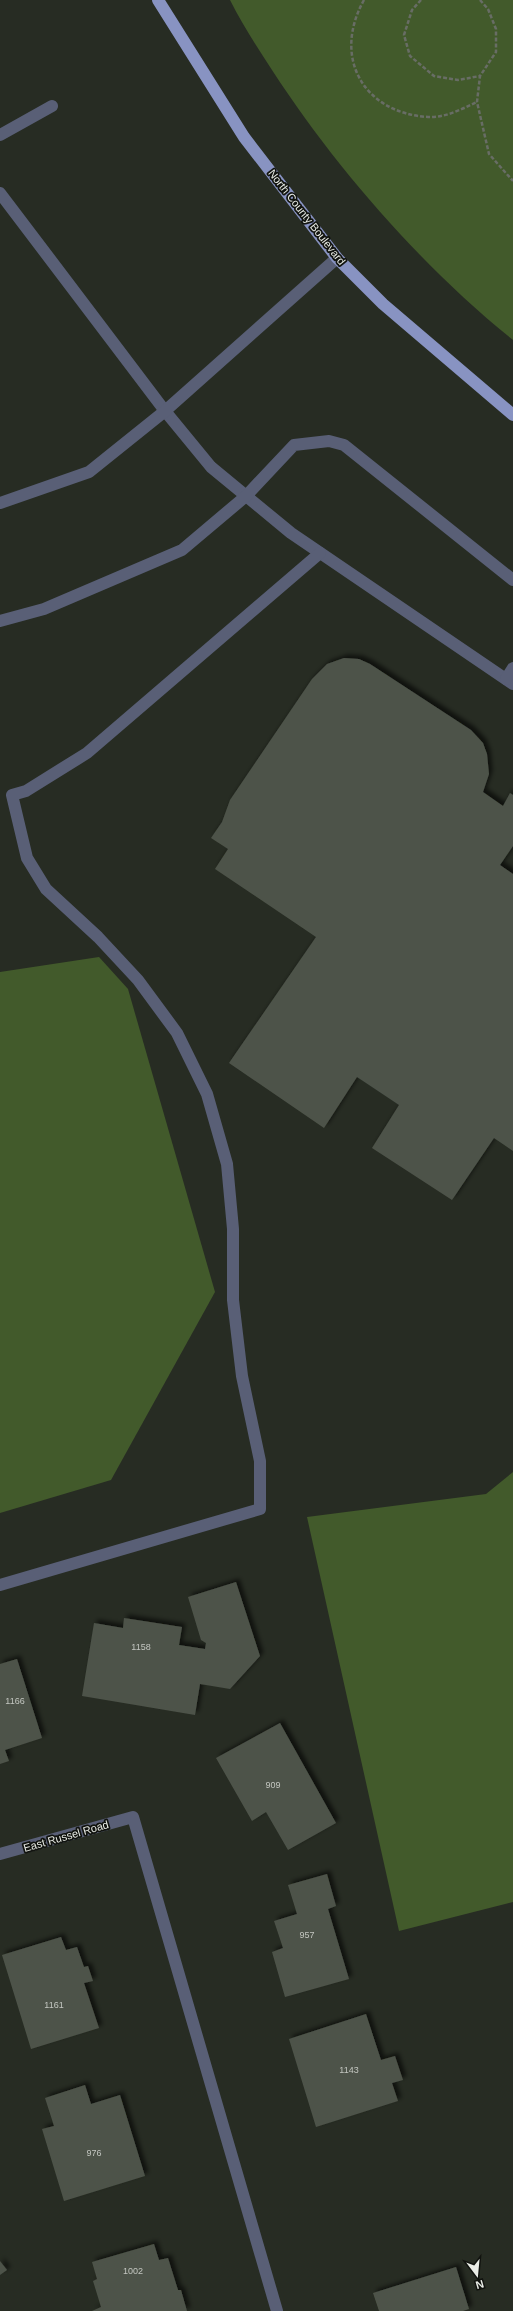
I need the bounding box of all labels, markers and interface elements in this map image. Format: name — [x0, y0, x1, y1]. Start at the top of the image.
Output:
street label: North County Boulevard — [266, 167, 348, 267]
house number: 1158 — [131, 1642, 151, 1652]
house number: 1166 — [5, 1696, 25, 1706]
house number: 909 — [265, 1780, 281, 1790]
street label: East Russel Road — [22, 1818, 110, 1854]
house number: 957 — [299, 1930, 315, 1940]
house number: 1161 — [44, 2000, 64, 2010]
house number: 1143 — [339, 2065, 359, 2075]
house number: 976 — [86, 2148, 102, 2158]
north arrow — [457, 2255, 497, 2295]
house number: 1002 — [123, 2266, 143, 2276]
text: N — [474, 2278, 485, 2291]

